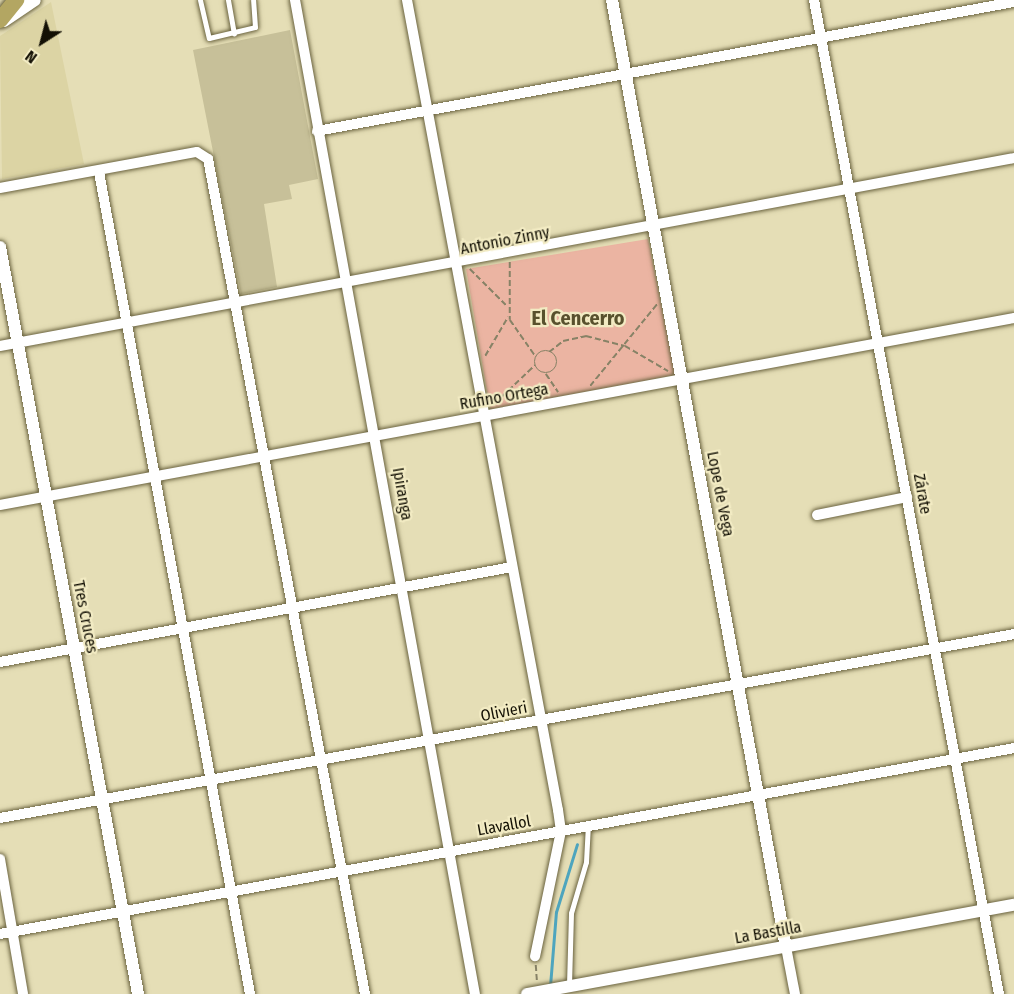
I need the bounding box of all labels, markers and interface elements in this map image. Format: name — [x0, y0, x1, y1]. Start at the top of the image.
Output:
north arrow — [12, 12, 72, 72]
text: N — [22, 46, 41, 67]
street label: Antonio Zinny — [459, 223, 551, 259]
district label: El Cencerro — [532, 306, 624, 330]
street label: Rufino Ortega — [458, 380, 550, 414]
street label: Lope de Vega — [702, 450, 738, 538]
street label: Ipiranga — [388, 466, 416, 522]
street label: Zárate — [909, 472, 935, 516]
street label: Tres Cruces — [69, 579, 101, 655]
street label: Olivieri — [479, 698, 529, 726]
street label: Llavallol — [476, 812, 532, 840]
street label: La Bastilla — [733, 918, 803, 948]

